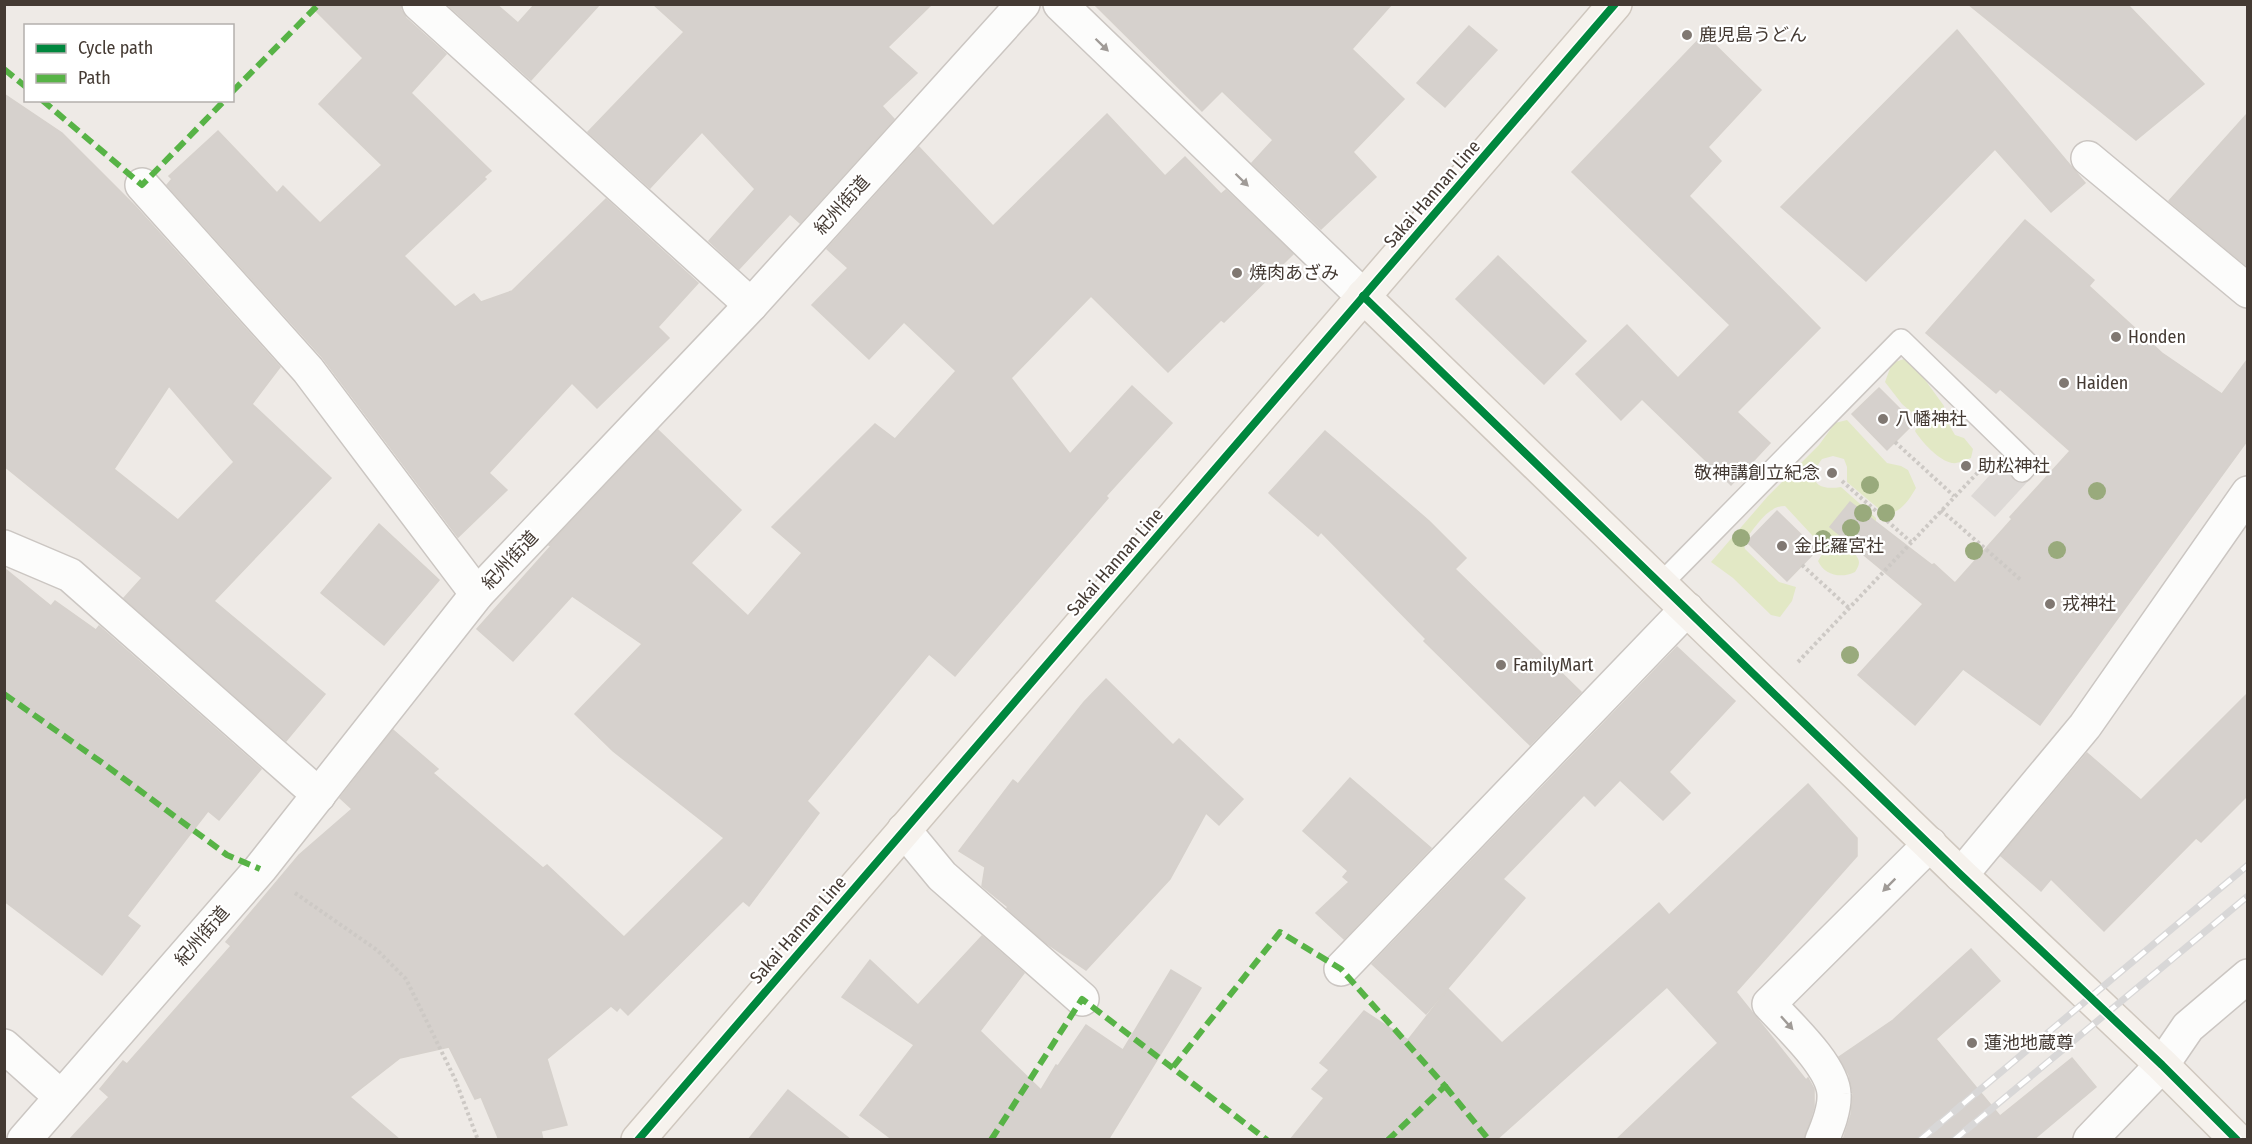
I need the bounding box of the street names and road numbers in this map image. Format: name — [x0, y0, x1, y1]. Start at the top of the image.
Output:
street label: Sakai Hannan Line — [1379, 136, 1485, 252]
street label: 紀州街道 — [810, 171, 874, 239]
street label: Sakai Hannan Line — [1062, 504, 1168, 620]
street label: 紀州街道 — [477, 526, 543, 594]
street label: Sakai Hannan Line — [745, 872, 851, 988]
street label: 紀州街道 — [170, 902, 234, 970]

